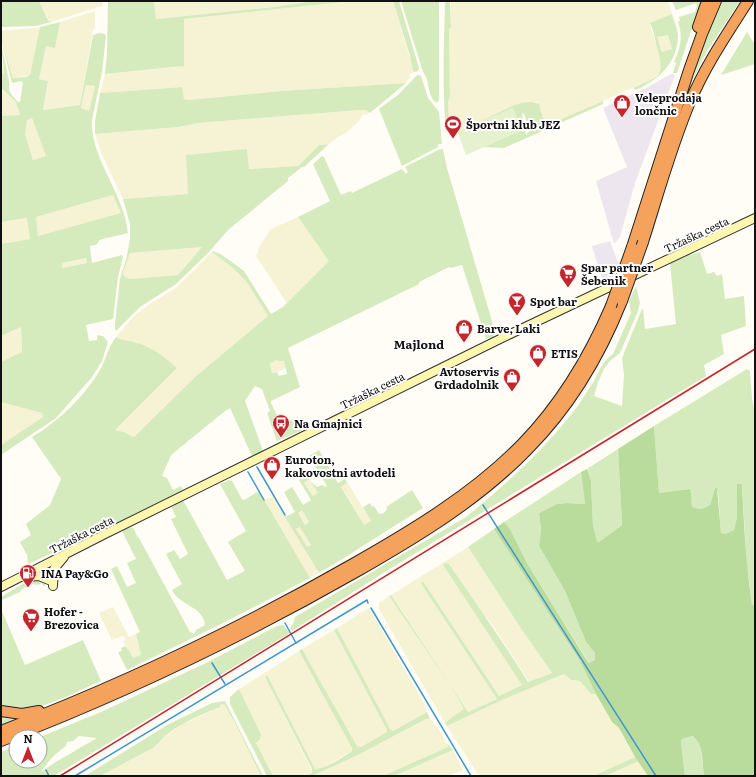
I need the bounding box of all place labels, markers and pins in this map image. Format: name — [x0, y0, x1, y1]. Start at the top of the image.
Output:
place label: Veleprodaja lončnic — [635, 89, 702, 118]
shop icon: Veleprodaja lončnic — [612, 93, 632, 118]
sports icon: Športni klub JEZ — [443, 114, 463, 139]
place label: Športni klub JEZ — [466, 116, 561, 132]
place label: Spar partner Šebenik — [581, 259, 653, 288]
supermarket icon: Spar partner Šebenik — [558, 263, 578, 288]
bar icon: Spot bar — [507, 291, 527, 316]
place label: Spot bar — [530, 293, 577, 309]
shop icon: Barve, Laki — [454, 318, 474, 343]
place label: Barve, Laki — [477, 320, 540, 336]
shop icon: ETIS — [528, 343, 548, 368]
place label: ETIS — [551, 345, 578, 361]
place label: Avtoservis Grdadolnik — [434, 363, 500, 392]
shop icon: Avtoservis Grdadolnik — [502, 367, 522, 392]
bus stop icon: Na Gmajnici — [271, 413, 291, 438]
place label: Na Gmajnici — [294, 415, 362, 431]
place label: Euroton, kakovostni avtodeli — [285, 451, 396, 480]
shop icon: Euroton, kakovostni avtodeli — [262, 455, 282, 480]
fuel station icon: INA Pay&Go — [18, 563, 38, 588]
place label: INA Pay&Go — [41, 565, 109, 581]
place label: Hofer - Brezovica — [44, 603, 100, 632]
supermarket icon: Hofer - Brezovica — [21, 607, 41, 632]

